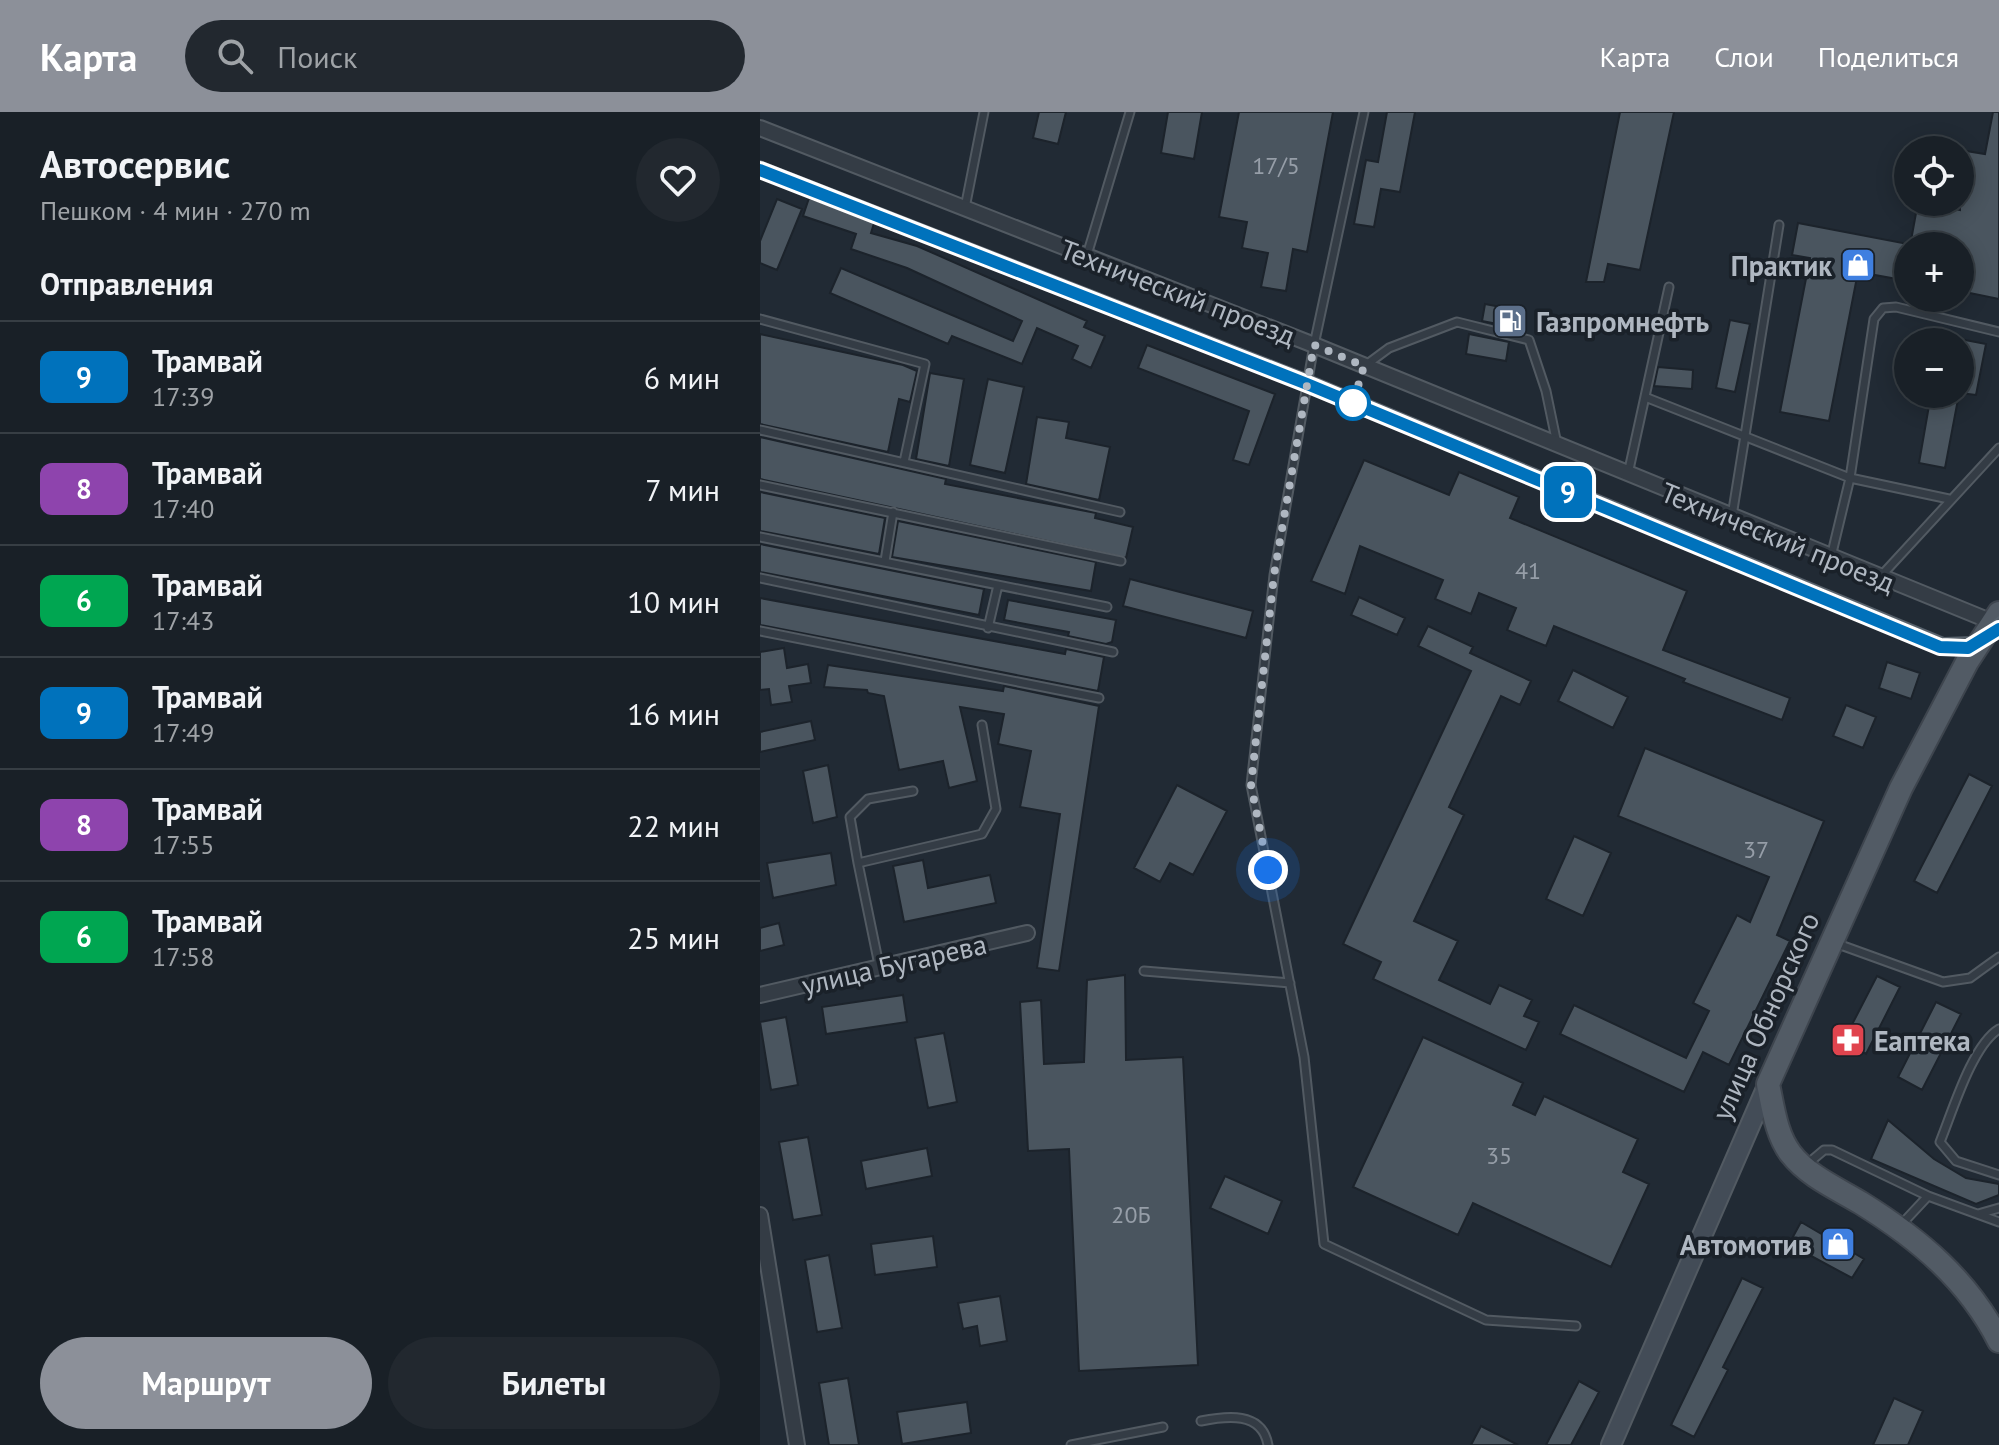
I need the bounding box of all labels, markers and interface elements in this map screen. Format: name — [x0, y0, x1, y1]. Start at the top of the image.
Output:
search box — [185, 20, 745, 92]
text: Карта — [40, 32, 137, 81]
icon: search — [213, 34, 257, 78]
text: Поиск — [277, 37, 357, 76]
text: Карта — [1600, 38, 1670, 75]
text: Слои — [1714, 38, 1774, 75]
text: Поделиться — [1818, 38, 1959, 75]
map controls — [1894, 136, 1974, 408]
button: locate — [1894, 136, 1974, 216]
button: heart — [636, 138, 720, 222]
text: Автосервис — [40, 139, 230, 188]
house number: 17/5 — [1252, 150, 1300, 181]
text: Пешком · 4 мин · 270 m — [40, 194, 311, 227]
street label: Технический проезд — [1055, 230, 1301, 354]
button: + — [1894, 232, 1974, 312]
shop icon: Практик — [1839, 246, 1877, 284]
place label: Практик — [1731, 247, 1832, 284]
text: Отправления — [40, 264, 213, 303]
fuel station icon: Газпромнефть — [1491, 302, 1529, 340]
place label: Газпромнефть — [1536, 303, 1709, 340]
button: − — [1894, 328, 1974, 408]
text: Трамвай — [152, 341, 263, 380]
text: 9 — [76, 358, 92, 395]
text: 6 мин — [644, 358, 720, 397]
text: 17:39 — [152, 380, 214, 413]
unlabelled marker — [1336, 386, 1370, 420]
text: Трамвай — [152, 453, 263, 492]
line badge: 9 — [1542, 466, 1594, 518]
text: 8 — [76, 470, 92, 507]
text: 7 мин — [645, 470, 720, 509]
text: 9 — [1560, 473, 1576, 510]
street label: Технический проезд — [1656, 473, 1900, 601]
text: 17:40 — [152, 492, 214, 525]
house number: 41 — [1515, 555, 1541, 586]
text: Трамвай — [152, 565, 263, 604]
text: 6 — [76, 582, 92, 619]
text: 10 мин — [627, 582, 720, 621]
text: 17:43 — [152, 604, 214, 637]
text: Трамвай — [152, 677, 263, 716]
text: 9 — [76, 694, 92, 731]
text: 16 мин — [627, 694, 720, 733]
text: 17:49 — [152, 716, 214, 749]
text: Трамвай — [152, 789, 263, 828]
text: 8 — [76, 806, 92, 843]
text: 22 мин — [627, 806, 720, 845]
text: 17:55 — [152, 828, 214, 861]
house number: 37 — [1743, 834, 1769, 865]
your location — [1248, 850, 1288, 890]
text: Трамвай — [152, 901, 263, 940]
street label: улица Обнорского — [1703, 906, 1827, 1126]
text: 6 — [76, 918, 92, 955]
text: 25 мин — [627, 918, 720, 957]
street label: улица Бугарева — [798, 925, 990, 1003]
text: 17:58 — [152, 940, 214, 973]
pharmacy icon: Еаптека — [1829, 1021, 1867, 1059]
place label: Еаптека — [1874, 1022, 1971, 1059]
house number: 35 — [1486, 1140, 1512, 1171]
house number: 20Б — [1111, 1199, 1151, 1230]
shop icon: Автомотив — [1819, 1225, 1857, 1263]
place label: Автомотив — [1680, 1226, 1812, 1263]
button: Маршрут — [40, 1337, 372, 1429]
button: Билеты — [388, 1337, 720, 1429]

